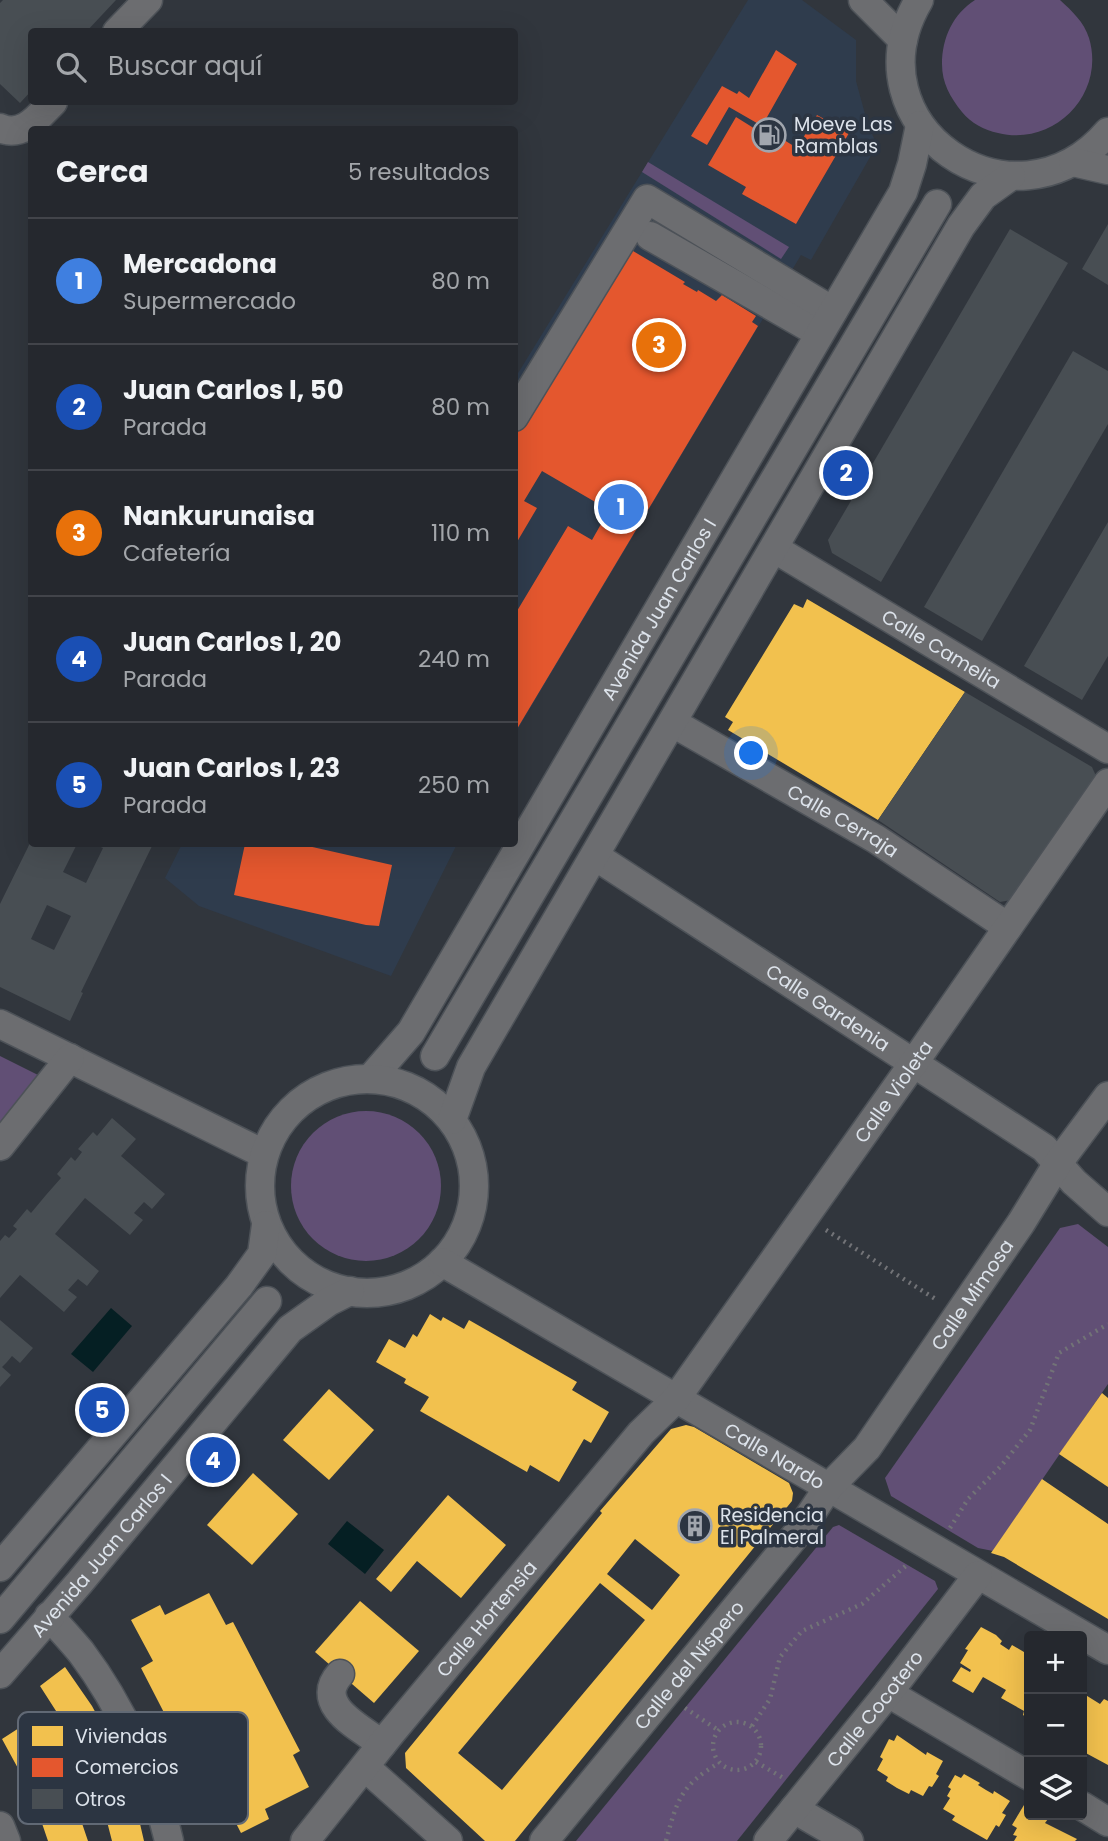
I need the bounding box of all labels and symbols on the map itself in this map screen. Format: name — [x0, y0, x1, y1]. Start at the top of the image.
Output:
place label: Moeve Las Ramblas — [794, 111, 893, 160]
fuel station icon: Moeve Las Ramblas — [750, 116, 788, 154]
pin: 3 — [636, 319, 682, 371]
pin: 2 — [823, 447, 869, 499]
pin: 1 — [598, 481, 644, 533]
street label: Avenida Juan Carlos I — [595, 514, 723, 705]
street label: Calle Camelia — [876, 603, 1006, 696]
your location — [734, 736, 768, 770]
street label: Calle Cerraja — [782, 778, 904, 864]
street label: Calle Gardenia — [761, 958, 895, 1058]
street label: Calle Violeta — [848, 1035, 939, 1148]
street label: Calle Mimosa — [925, 1234, 1020, 1356]
pin: 5 — [79, 1384, 125, 1436]
street label: Calle Nardo — [719, 1416, 830, 1496]
pin: 4 — [190, 1434, 236, 1486]
street label: Avenida Juan Carlos I — [25, 1468, 178, 1643]
place label: Residencia El Palmeral — [720, 1502, 824, 1551]
building icon: Residencia El Palmeral — [676, 1507, 714, 1545]
street label: Calle Hortensia — [430, 1555, 543, 1683]
street label: Calle del Níspero — [628, 1595, 751, 1736]
street label: Calle Cocotero — [820, 1645, 930, 1773]
legend — [18, 1712, 248, 1824]
text: Viviendas — [75, 1723, 167, 1750]
text: Comercios — [75, 1754, 179, 1781]
text: Otros — [75, 1786, 126, 1813]

